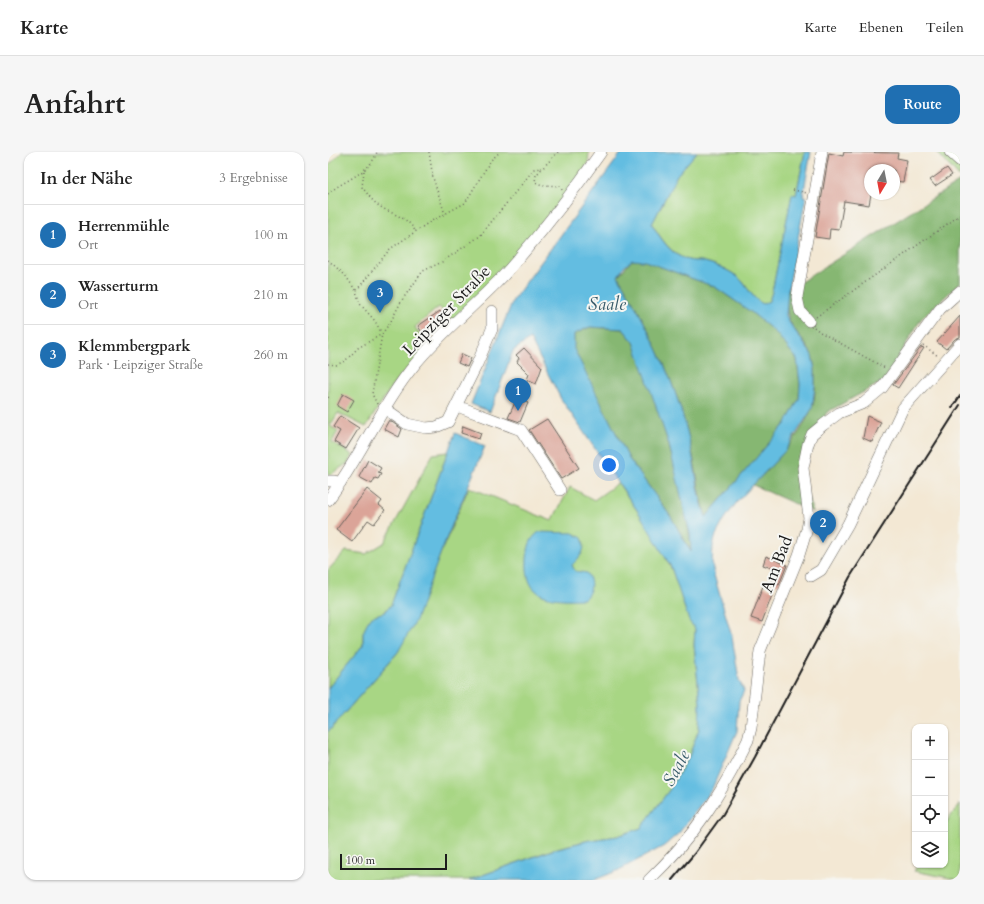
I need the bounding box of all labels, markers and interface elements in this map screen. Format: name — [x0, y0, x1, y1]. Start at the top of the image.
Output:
text: Karte — [20, 15, 69, 41]
text: Karte — [804, 18, 837, 37]
text: Ebenen — [859, 18, 904, 37]
text: Teilen — [926, 18, 964, 37]
text: Anfahrt — [24, 85, 125, 123]
button: Route — [885, 85, 960, 124]
north arrow — [864, 164, 900, 200]
text: In der Nähe — [40, 167, 133, 190]
text: 3 Ergebnisse — [219, 169, 288, 187]
text: Herrenmühle — [78, 216, 170, 236]
text: 1 — [50, 226, 56, 244]
text: 100 m — [254, 226, 288, 244]
text: Ort — [78, 236, 98, 254]
street label: Leipziger Straße — [397, 260, 495, 361]
text: Wasserturm — [78, 276, 159, 296]
pin: 3 — [367, 280, 393, 313]
text: 2 — [50, 286, 56, 304]
text: 210 m — [254, 286, 288, 304]
water label: Saale — [588, 292, 627, 317]
text: Ort — [78, 296, 98, 314]
text: Klemmbergpark — [78, 336, 191, 356]
text: 3 — [50, 346, 56, 364]
text: 260 m — [254, 346, 288, 364]
text: Park · Leipziger Straße — [78, 356, 203, 374]
pin: 1 — [505, 378, 531, 411]
your location — [599, 455, 619, 475]
pin: 2 — [810, 510, 836, 543]
street label: Am Bad — [755, 533, 798, 596]
map controls — [912, 724, 948, 868]
button: + — [912, 724, 948, 760]
water label: Saale — [657, 745, 697, 791]
button: − — [912, 760, 948, 796]
button: locate — [912, 796, 948, 832]
button: layers — [912, 832, 948, 868]
scale bar — [340, 852, 447, 871]
text: 100 m — [346, 853, 375, 868]

